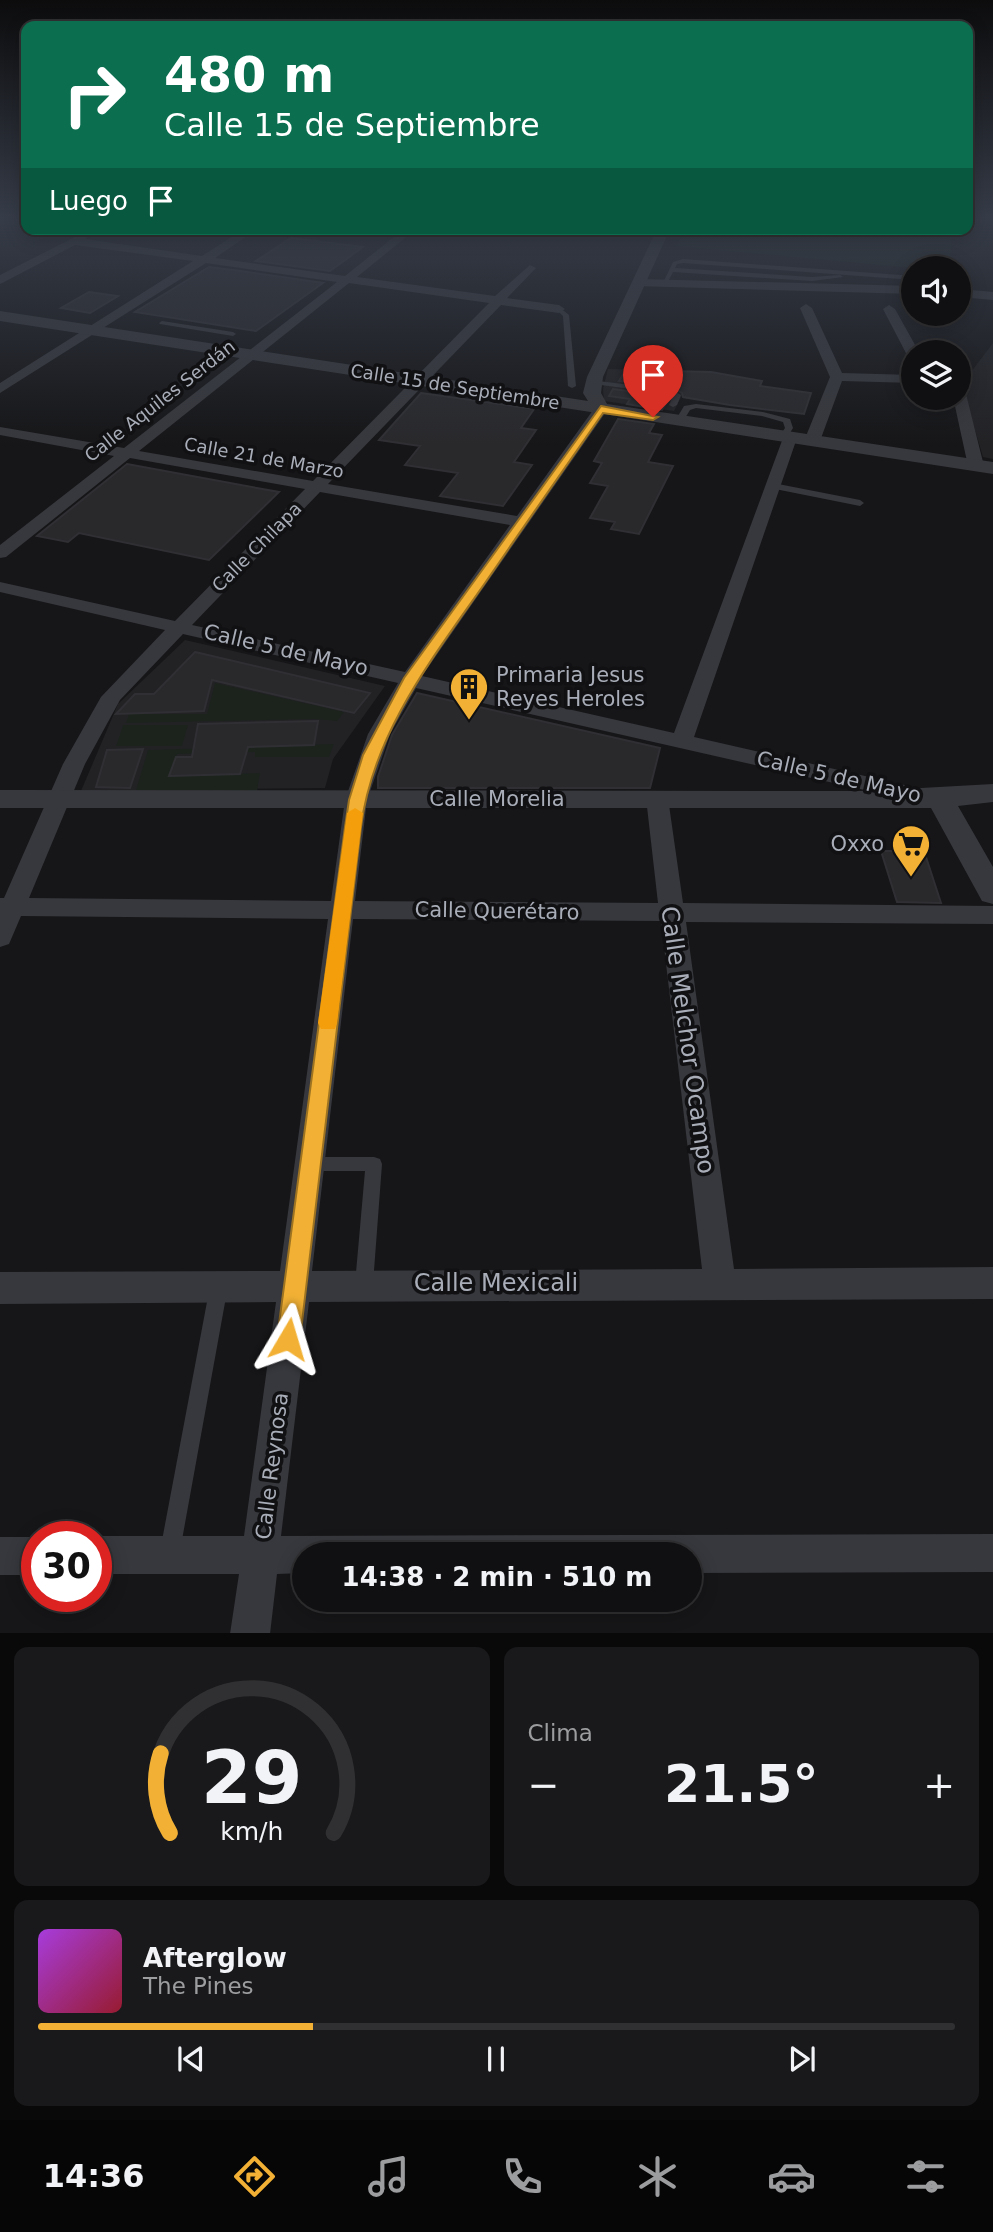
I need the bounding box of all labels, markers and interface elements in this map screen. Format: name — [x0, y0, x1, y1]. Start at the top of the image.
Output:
text: 480 m — [164, 47, 334, 104]
icon: right — [49, 49, 140, 140]
text: Calle 15 de Septiembre — [164, 106, 540, 144]
icon: arrive — [142, 182, 180, 220]
text: Luego — [49, 186, 128, 216]
map controls — [901, 256, 971, 410]
button: sound — [901, 256, 971, 326]
street label: Calle Aquiles Serdán — [80, 335, 239, 466]
button: layers — [901, 340, 971, 410]
pin — [623, 345, 683, 417]
icon: arrive — [634, 356, 672, 394]
street label: Calle 15 de Septiembre — [349, 360, 561, 413]
street label: Calle 21 de Marzo — [183, 433, 346, 482]
street label: Calle Chilapa — [208, 498, 306, 596]
street label: Calle 5 de Mayo — [201, 619, 371, 681]
place label: Primaria Jesus Reyes Heroles — [496, 663, 645, 711]
building icon: Primaria Jesus Reyes Heroles — [448, 666, 490, 721]
street label: Calle 5 de Mayo — [754, 746, 924, 808]
street label: Calle Morelia — [429, 787, 565, 811]
supermarket icon: Oxxo — [890, 823, 932, 878]
place label: Oxxo — [830, 832, 884, 856]
street label: Calle Querétaro — [414, 898, 580, 924]
street label: Calle Melchor Ocampo — [655, 904, 721, 1176]
street label: Calle Mexicali — [414, 1269, 578, 1297]
position arrow — [251, 1302, 325, 1376]
street label: Calle Reynosa — [251, 1391, 293, 1541]
speed limit sign: 30 — [21, 1521, 112, 1612]
text: 14:38 · 2 min · 510 m — [342, 1562, 652, 1592]
text: Clima — [528, 1720, 593, 1746]
text: 29 — [201, 1735, 302, 1820]
text: 21.5° — [664, 1754, 818, 1814]
text: − — [528, 1763, 559, 1807]
text: + — [923, 1763, 955, 1807]
text: km/h — [220, 1816, 283, 1845]
text: Afterglow — [143, 1943, 287, 1973]
text: The Pines — [143, 1973, 254, 1999]
icon: previous — [172, 2040, 210, 2078]
icon: pause — [477, 2040, 515, 2078]
icon: next — [783, 2040, 821, 2078]
icon: directions — [230, 2152, 279, 2201]
icon: music — [364, 2152, 413, 2201]
icon: phone — [498, 2152, 547, 2201]
icon: climate — [633, 2152, 682, 2201]
icon: car — [767, 2152, 816, 2201]
icon: filters — [901, 2152, 950, 2201]
text: 14:36 — [43, 2157, 145, 2195]

